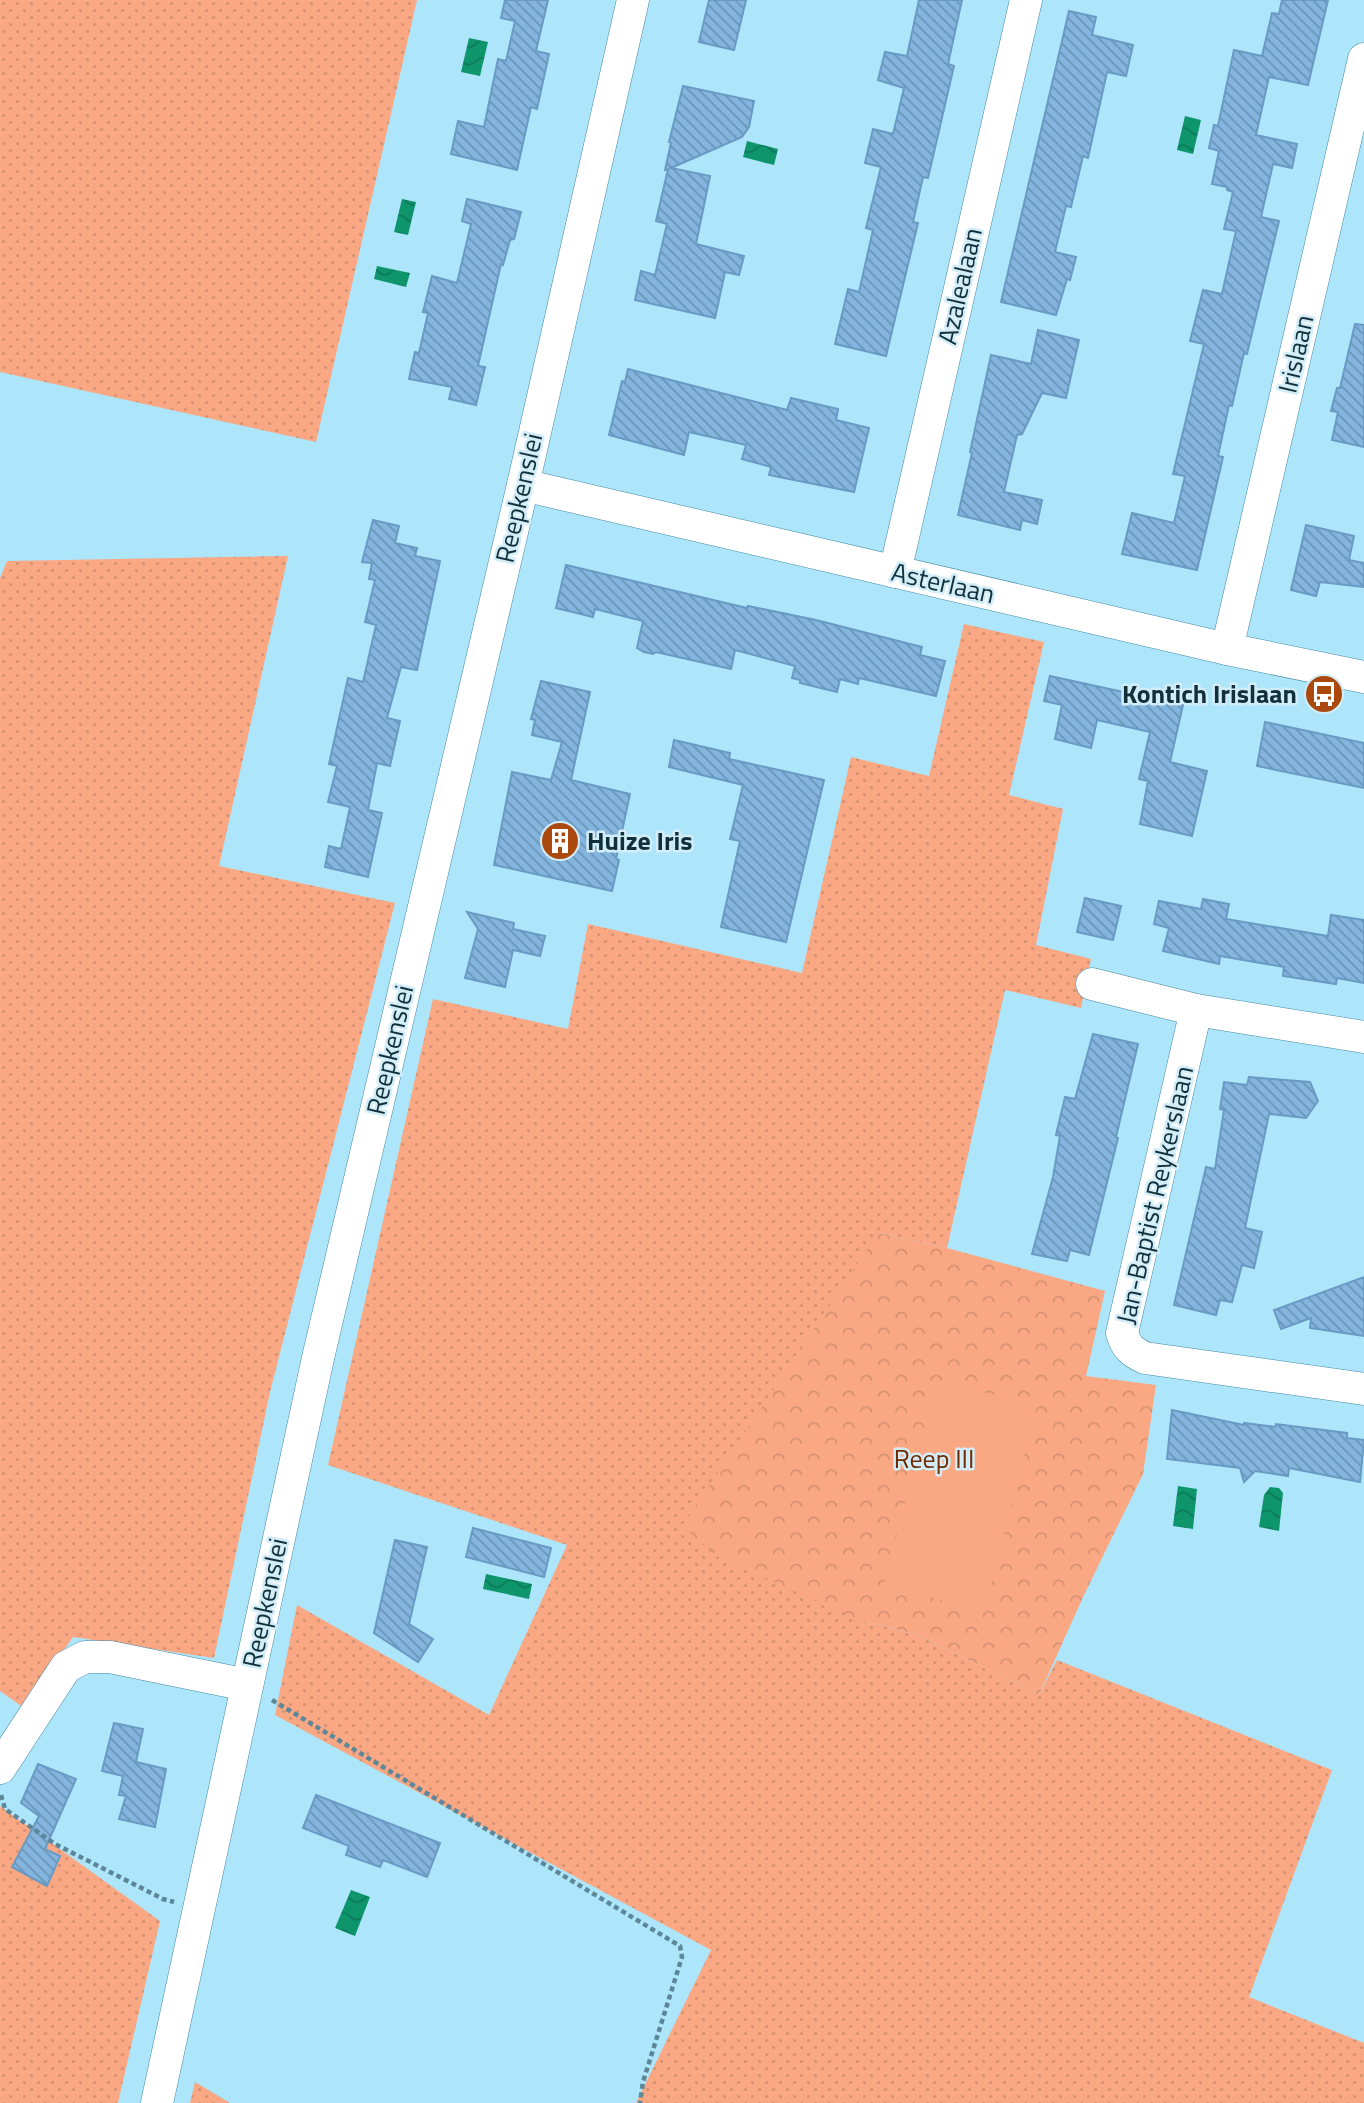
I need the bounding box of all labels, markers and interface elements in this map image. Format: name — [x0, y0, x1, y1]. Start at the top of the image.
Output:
street label: Azalealaan — [927, 224, 992, 348]
street label: Irislaan — [1268, 311, 1323, 397]
street label: Reepkenslei — [485, 429, 552, 567]
street label: Asterlaan — [888, 552, 999, 613]
bus stop icon: Kontich Irislaan — [1303, 673, 1345, 715]
place label: Kontich Irislaan — [1122, 674, 1297, 713]
building icon: Huize Iris — [539, 820, 581, 862]
place label: Huize Iris — [587, 821, 693, 860]
street label: Reepkenslei — [356, 981, 423, 1119]
street label: Jan-Baptist Reykerslaan — [1106, 1062, 1203, 1328]
park label: Reep III — [894, 1439, 974, 1478]
street label: Reepkenslei — [232, 1534, 297, 1671]

